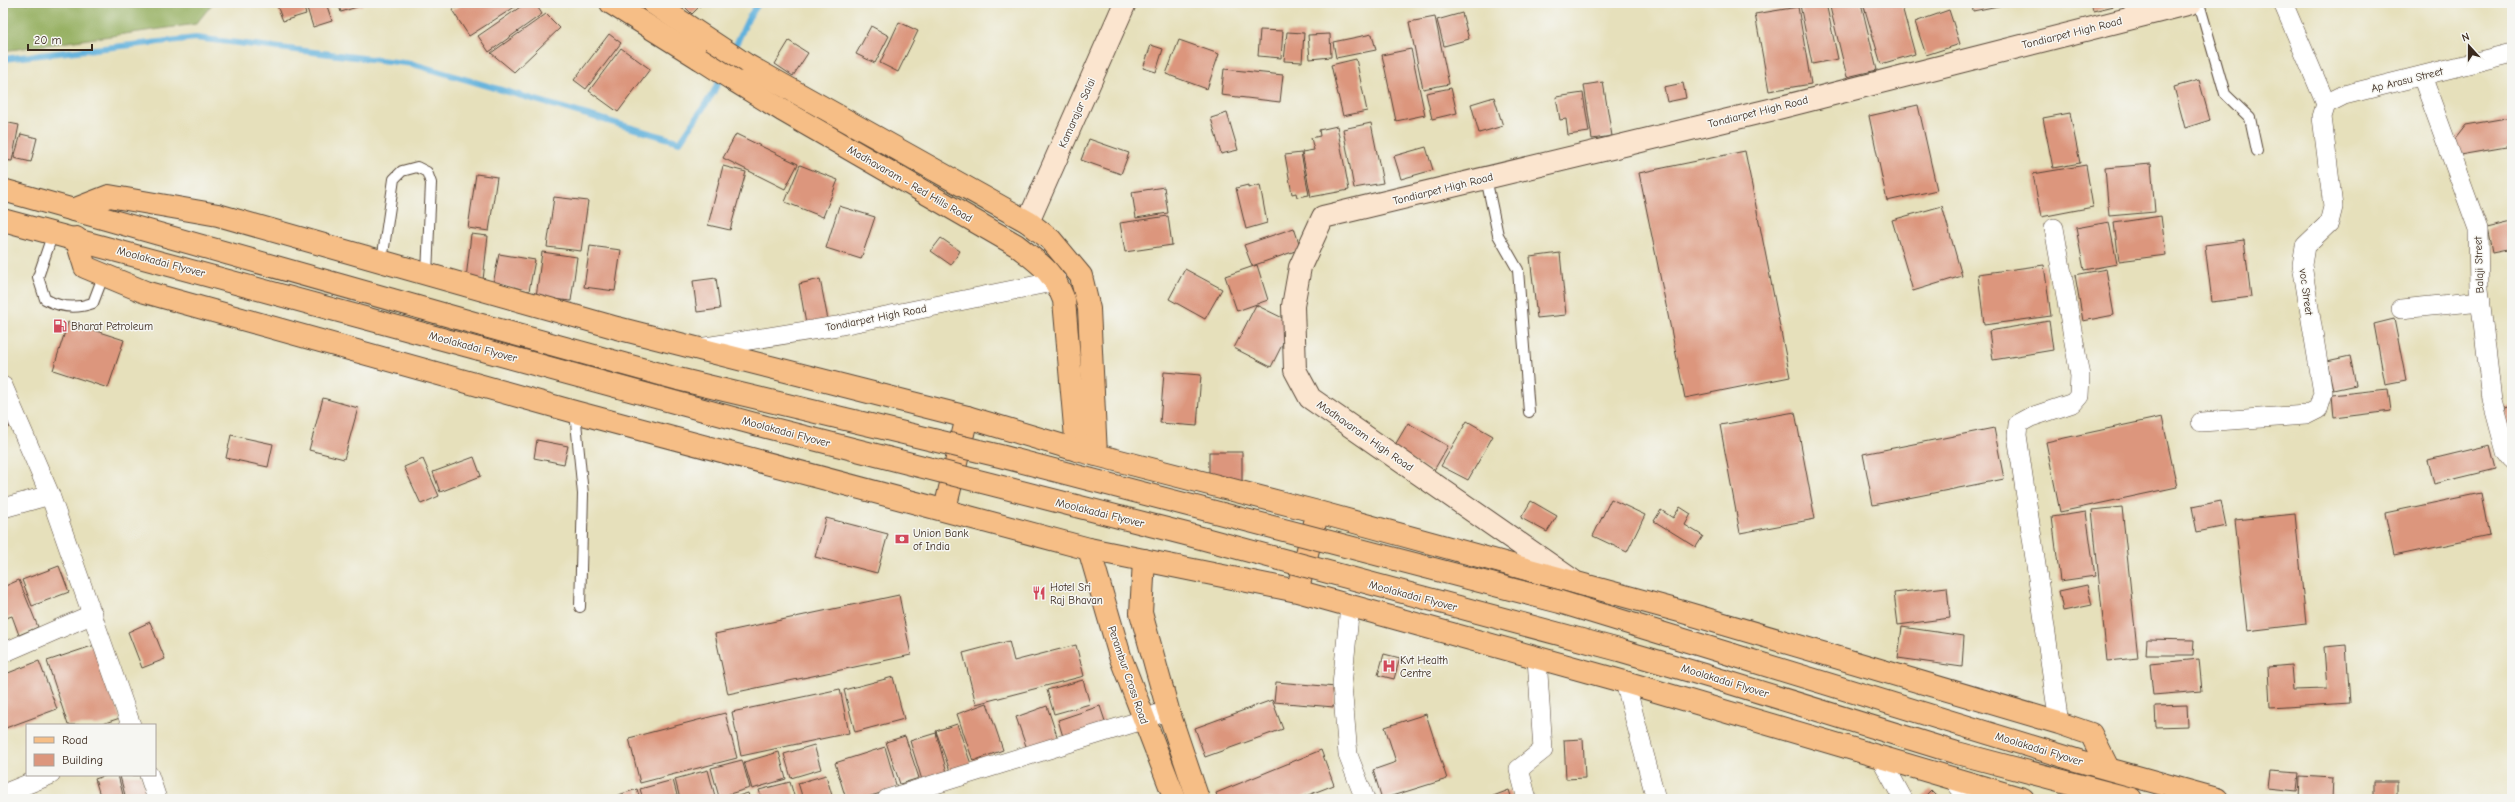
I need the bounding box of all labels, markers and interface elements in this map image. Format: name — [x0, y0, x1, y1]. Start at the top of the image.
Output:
street label: Tondiarpet High Road — [2021, 14, 2124, 52]
scale bar — [28, 26, 92, 52]
north arrow — [2449, 26, 2489, 66]
text: N — [2460, 30, 2471, 44]
text: 20 m — [34, 33, 62, 47]
street label: Ap Arasu Street — [2370, 65, 2445, 95]
street label: Kamarajar Salai — [1056, 76, 1098, 150]
street label: Tondiarpet High Road — [1707, 93, 1810, 131]
street label: Madhavaram - Red Hills Road — [845, 143, 975, 225]
street label: Tondiarpet High Road — [1392, 170, 1495, 208]
street label: Balaji Street — [2471, 235, 2486, 294]
street label: Moolakadai Flyover — [115, 244, 207, 280]
street label: voc Street — [2296, 267, 2316, 317]
street label: Tondiarpet High Road — [824, 302, 928, 334]
fuel station icon: Bharat Petroleum — [52, 318, 68, 334]
place label: Bharat Petroleum — [71, 320, 153, 333]
street label: Moolakadai Flyover — [427, 329, 519, 365]
street label: Madhavaram High Road — [1314, 398, 1416, 474]
street label: Moolakadai Flyover — [740, 414, 832, 450]
street label: Moolakadai Flyover — [1054, 496, 1146, 530]
place label: Union Bank of India — [913, 527, 969, 553]
bank icon: Union Bank of India — [894, 531, 910, 547]
street label: Moolakadai Flyover — [1367, 578, 1459, 614]
place label: Hotel Sri Raj Bhavan — [1050, 581, 1103, 607]
restaurant icon: Hotel Sri Raj Bhavan — [1031, 585, 1047, 601]
street label: Perambur Cross Road — [1105, 624, 1151, 726]
place label: Kvt Health Centre — [1400, 654, 1448, 680]
hospital icon: Kvt Health Centre — [1381, 658, 1397, 674]
street label: Moolakadai Flyover — [1680, 662, 1771, 701]
legend — [26, 724, 156, 776]
street label: Moolakadai Flyover — [1994, 730, 2085, 769]
text: Road — [62, 733, 88, 747]
text: Building — [62, 753, 103, 767]

